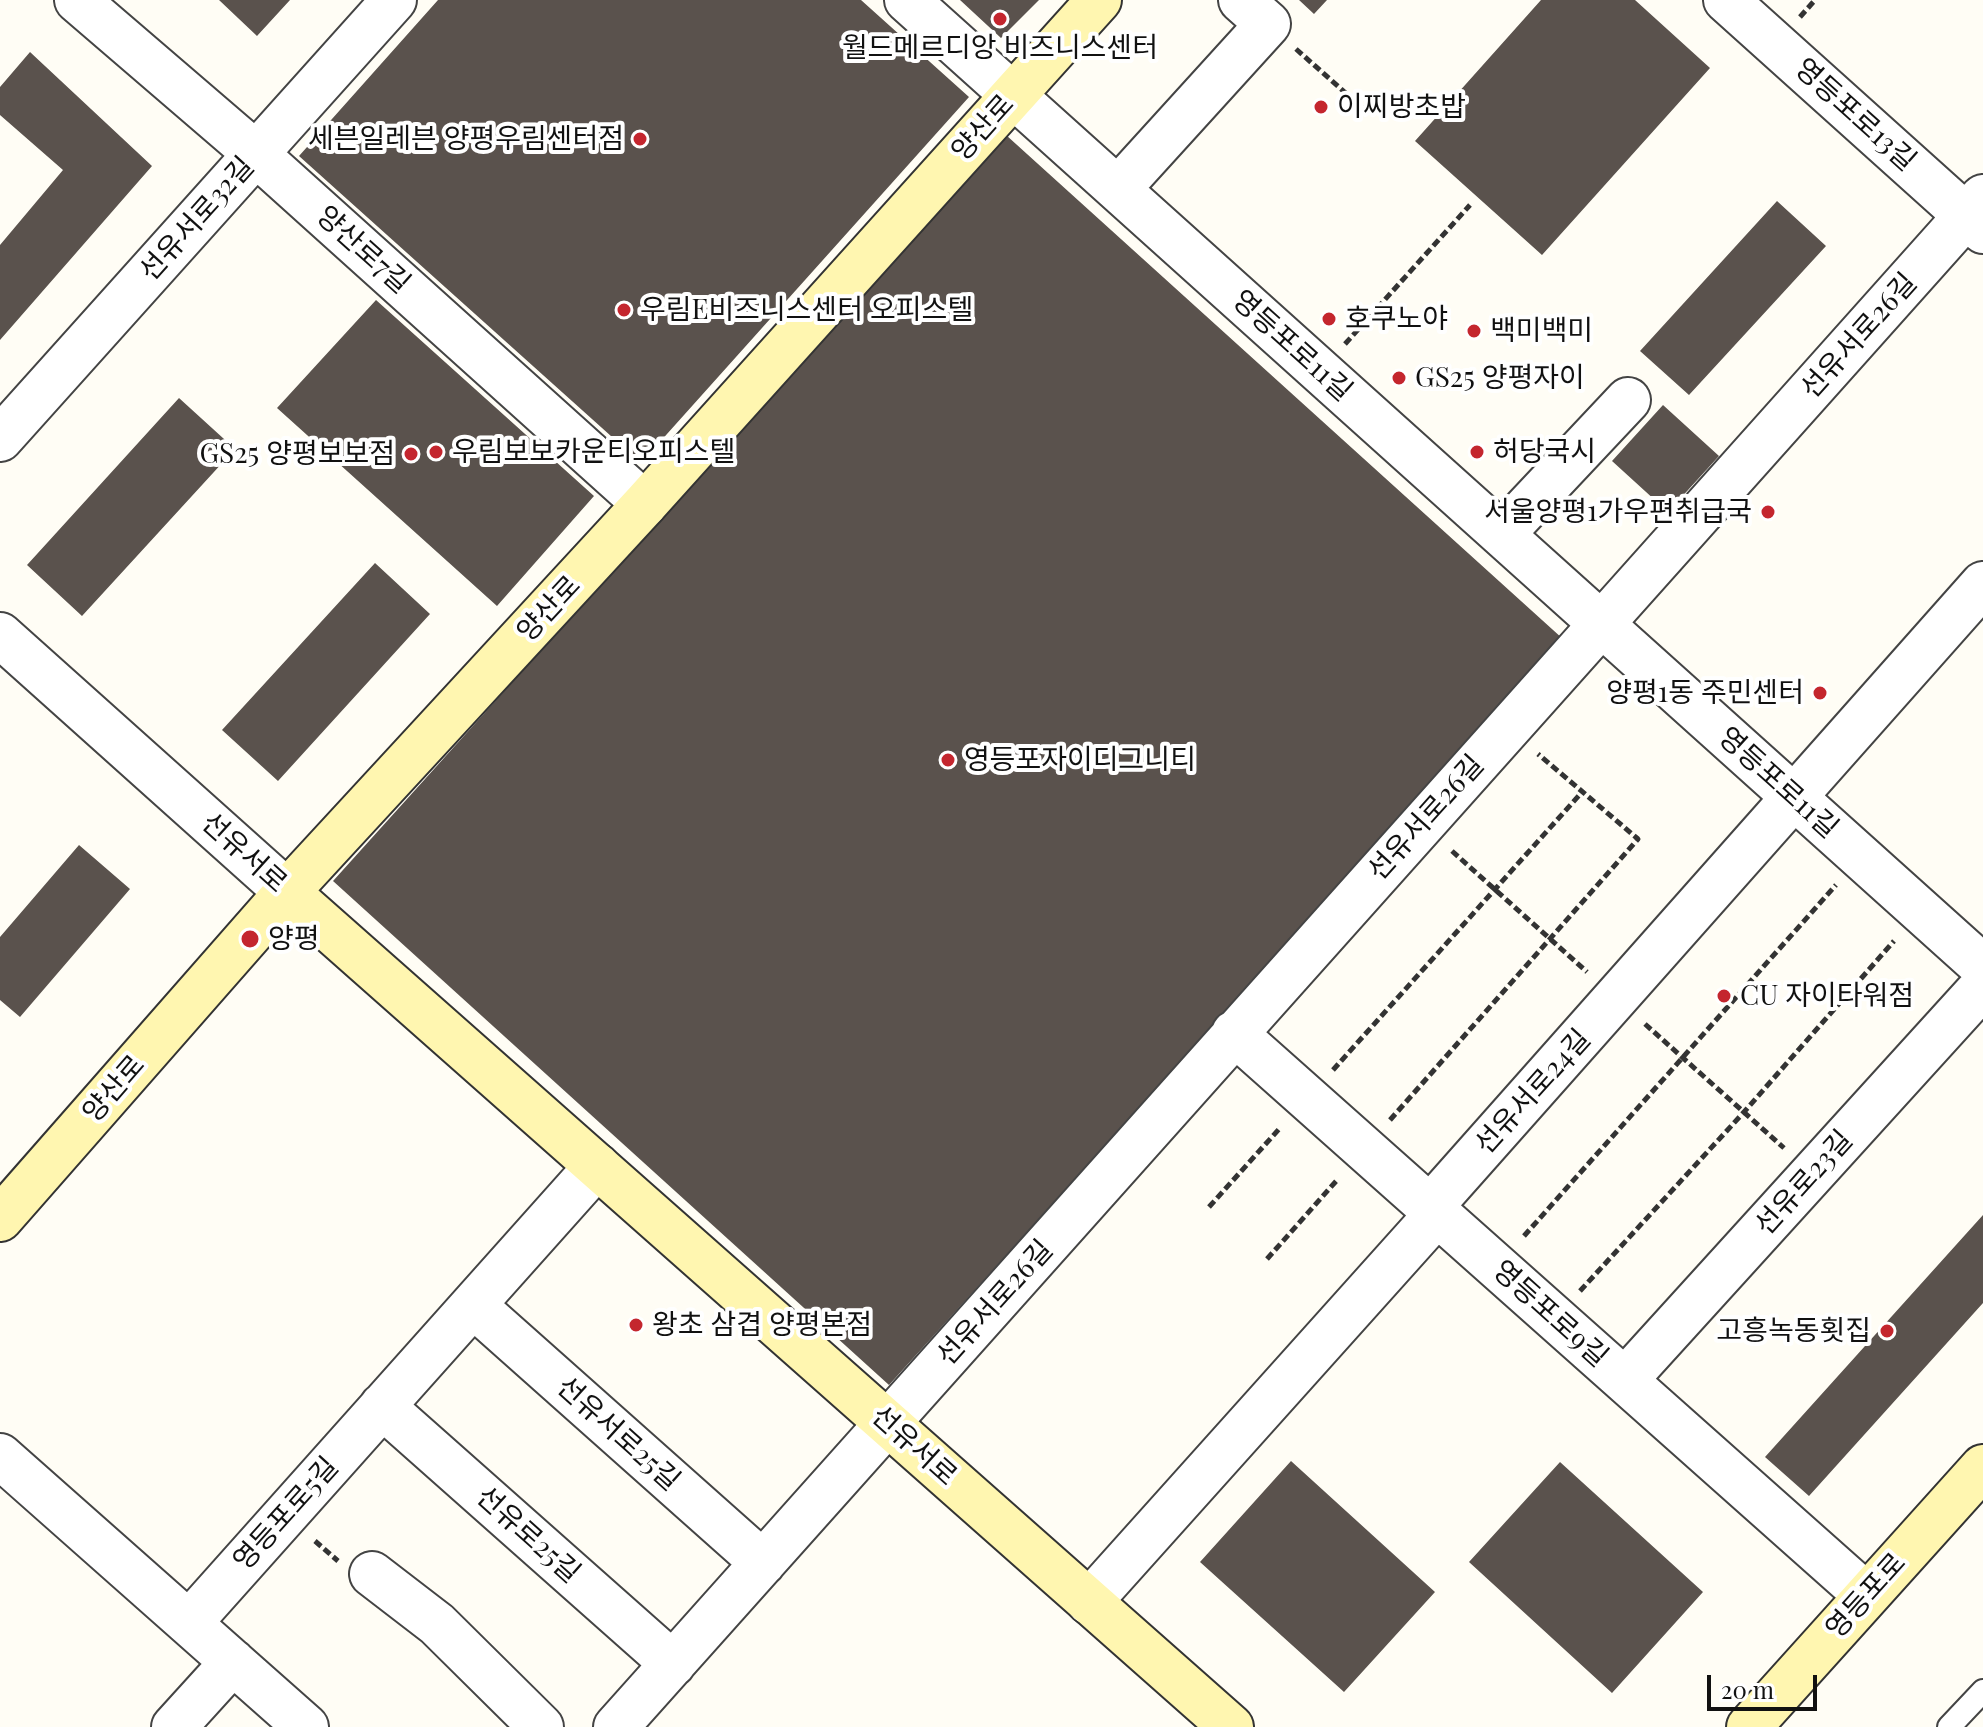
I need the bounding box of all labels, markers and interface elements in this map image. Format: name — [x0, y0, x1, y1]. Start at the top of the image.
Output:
marker: 월드메르디앙 비즈니스센터 — [991, 10, 1009, 28]
place label: 월드메르디앙 비즈니스센터 — [842, 31, 1158, 65]
street label: 영등포로13길 — [1788, 52, 1922, 178]
street label: 양산로 — [945, 88, 1021, 168]
place label: 이찌방초밥 — [1337, 90, 1466, 124]
marker: 이찌방초밥 — [1312, 98, 1330, 116]
place label: 세븐일레븐 양평우림센터점 — [308, 122, 624, 156]
marker: 세븐일레븐 양평우림센터점 — [631, 130, 649, 148]
street label: 선유서로32길 — [133, 150, 261, 288]
street label: 양산로7길 — [309, 199, 417, 301]
street label: 선유서로26길 — [1794, 267, 1924, 405]
street label: 영등포로11길 — [1225, 283, 1359, 409]
place label: 우림E비즈니스센터 오피스텔 — [640, 293, 973, 327]
marker: 우림E비즈니스센터 오피스텔 — [615, 301, 633, 319]
place label: 호쿠노야 — [1345, 302, 1448, 336]
marker: 호쿠노야 — [1320, 310, 1338, 328]
place label: 백미백미 — [1490, 314, 1593, 348]
marker: 백미백미 — [1465, 322, 1483, 340]
place label: GS25 양평자이 — [1415, 361, 1585, 395]
marker: GS25 양평자이 — [1390, 369, 1408, 387]
place label: 우림보보카운티오피스텔 — [452, 435, 735, 469]
place label: 허당국시 — [1493, 435, 1596, 469]
place label: GS25 양평보보점 — [199, 437, 395, 471]
marker: 우림보보카운티오피스텔 — [427, 443, 445, 461]
marker: 허당국시 — [1468, 443, 1486, 461]
marker: GS25 양평보보점 — [402, 445, 420, 463]
place label: 서울양평1가우편취급국 — [1484, 495, 1752, 529]
marker: 서울양평1가우편취급국 — [1759, 503, 1777, 521]
street label: 양산로 — [510, 569, 588, 649]
place label: 양평1동 주민센터 — [1606, 676, 1804, 710]
marker: 양평1동 주민센터 — [1811, 684, 1829, 702]
street label: 영등포로11길 — [1711, 720, 1845, 846]
place label: 영등포자이디그니티 — [964, 743, 1196, 777]
street label: 선유서로26길 — [1361, 749, 1491, 887]
marker: 영등포자이디그니티 — [939, 751, 957, 769]
street label: 선유서로 — [194, 806, 294, 900]
place label: 양평 — [268, 922, 320, 956]
marker: 양평 — [239, 928, 261, 950]
place label: CU 자이타워점 — [1740, 979, 1914, 1013]
marker: CU 자이타워점 — [1715, 987, 1733, 1005]
street label: 선유서로24길 — [1468, 1023, 1598, 1161]
street label: 양산로 — [76, 1049, 152, 1129]
street label: 선유로23길 — [1748, 1124, 1860, 1242]
street label: 선유서로26길 — [930, 1234, 1060, 1372]
street label: 영등포로9길 — [1486, 1254, 1614, 1374]
place label: 왕초 삼겹 양평본점 — [652, 1308, 872, 1342]
place label: 고흥녹동횟집 — [1716, 1314, 1871, 1348]
marker: 왕초 삼겹 양평본점 — [627, 1316, 645, 1334]
marker: 고흥녹동횟집 — [1878, 1322, 1896, 1340]
street label: 선유서로25길 — [550, 1370, 686, 1498]
street label: 선유서로 — [864, 1399, 964, 1493]
street label: 영등포로5길 — [227, 1451, 345, 1577]
street label: 선유로25길 — [469, 1480, 587, 1590]
street label: 영등포로 — [1819, 1546, 1913, 1646]
scale bar — [1711, 1659, 1821, 1709]
text: 20 m — [1721, 1673, 1774, 1705]

